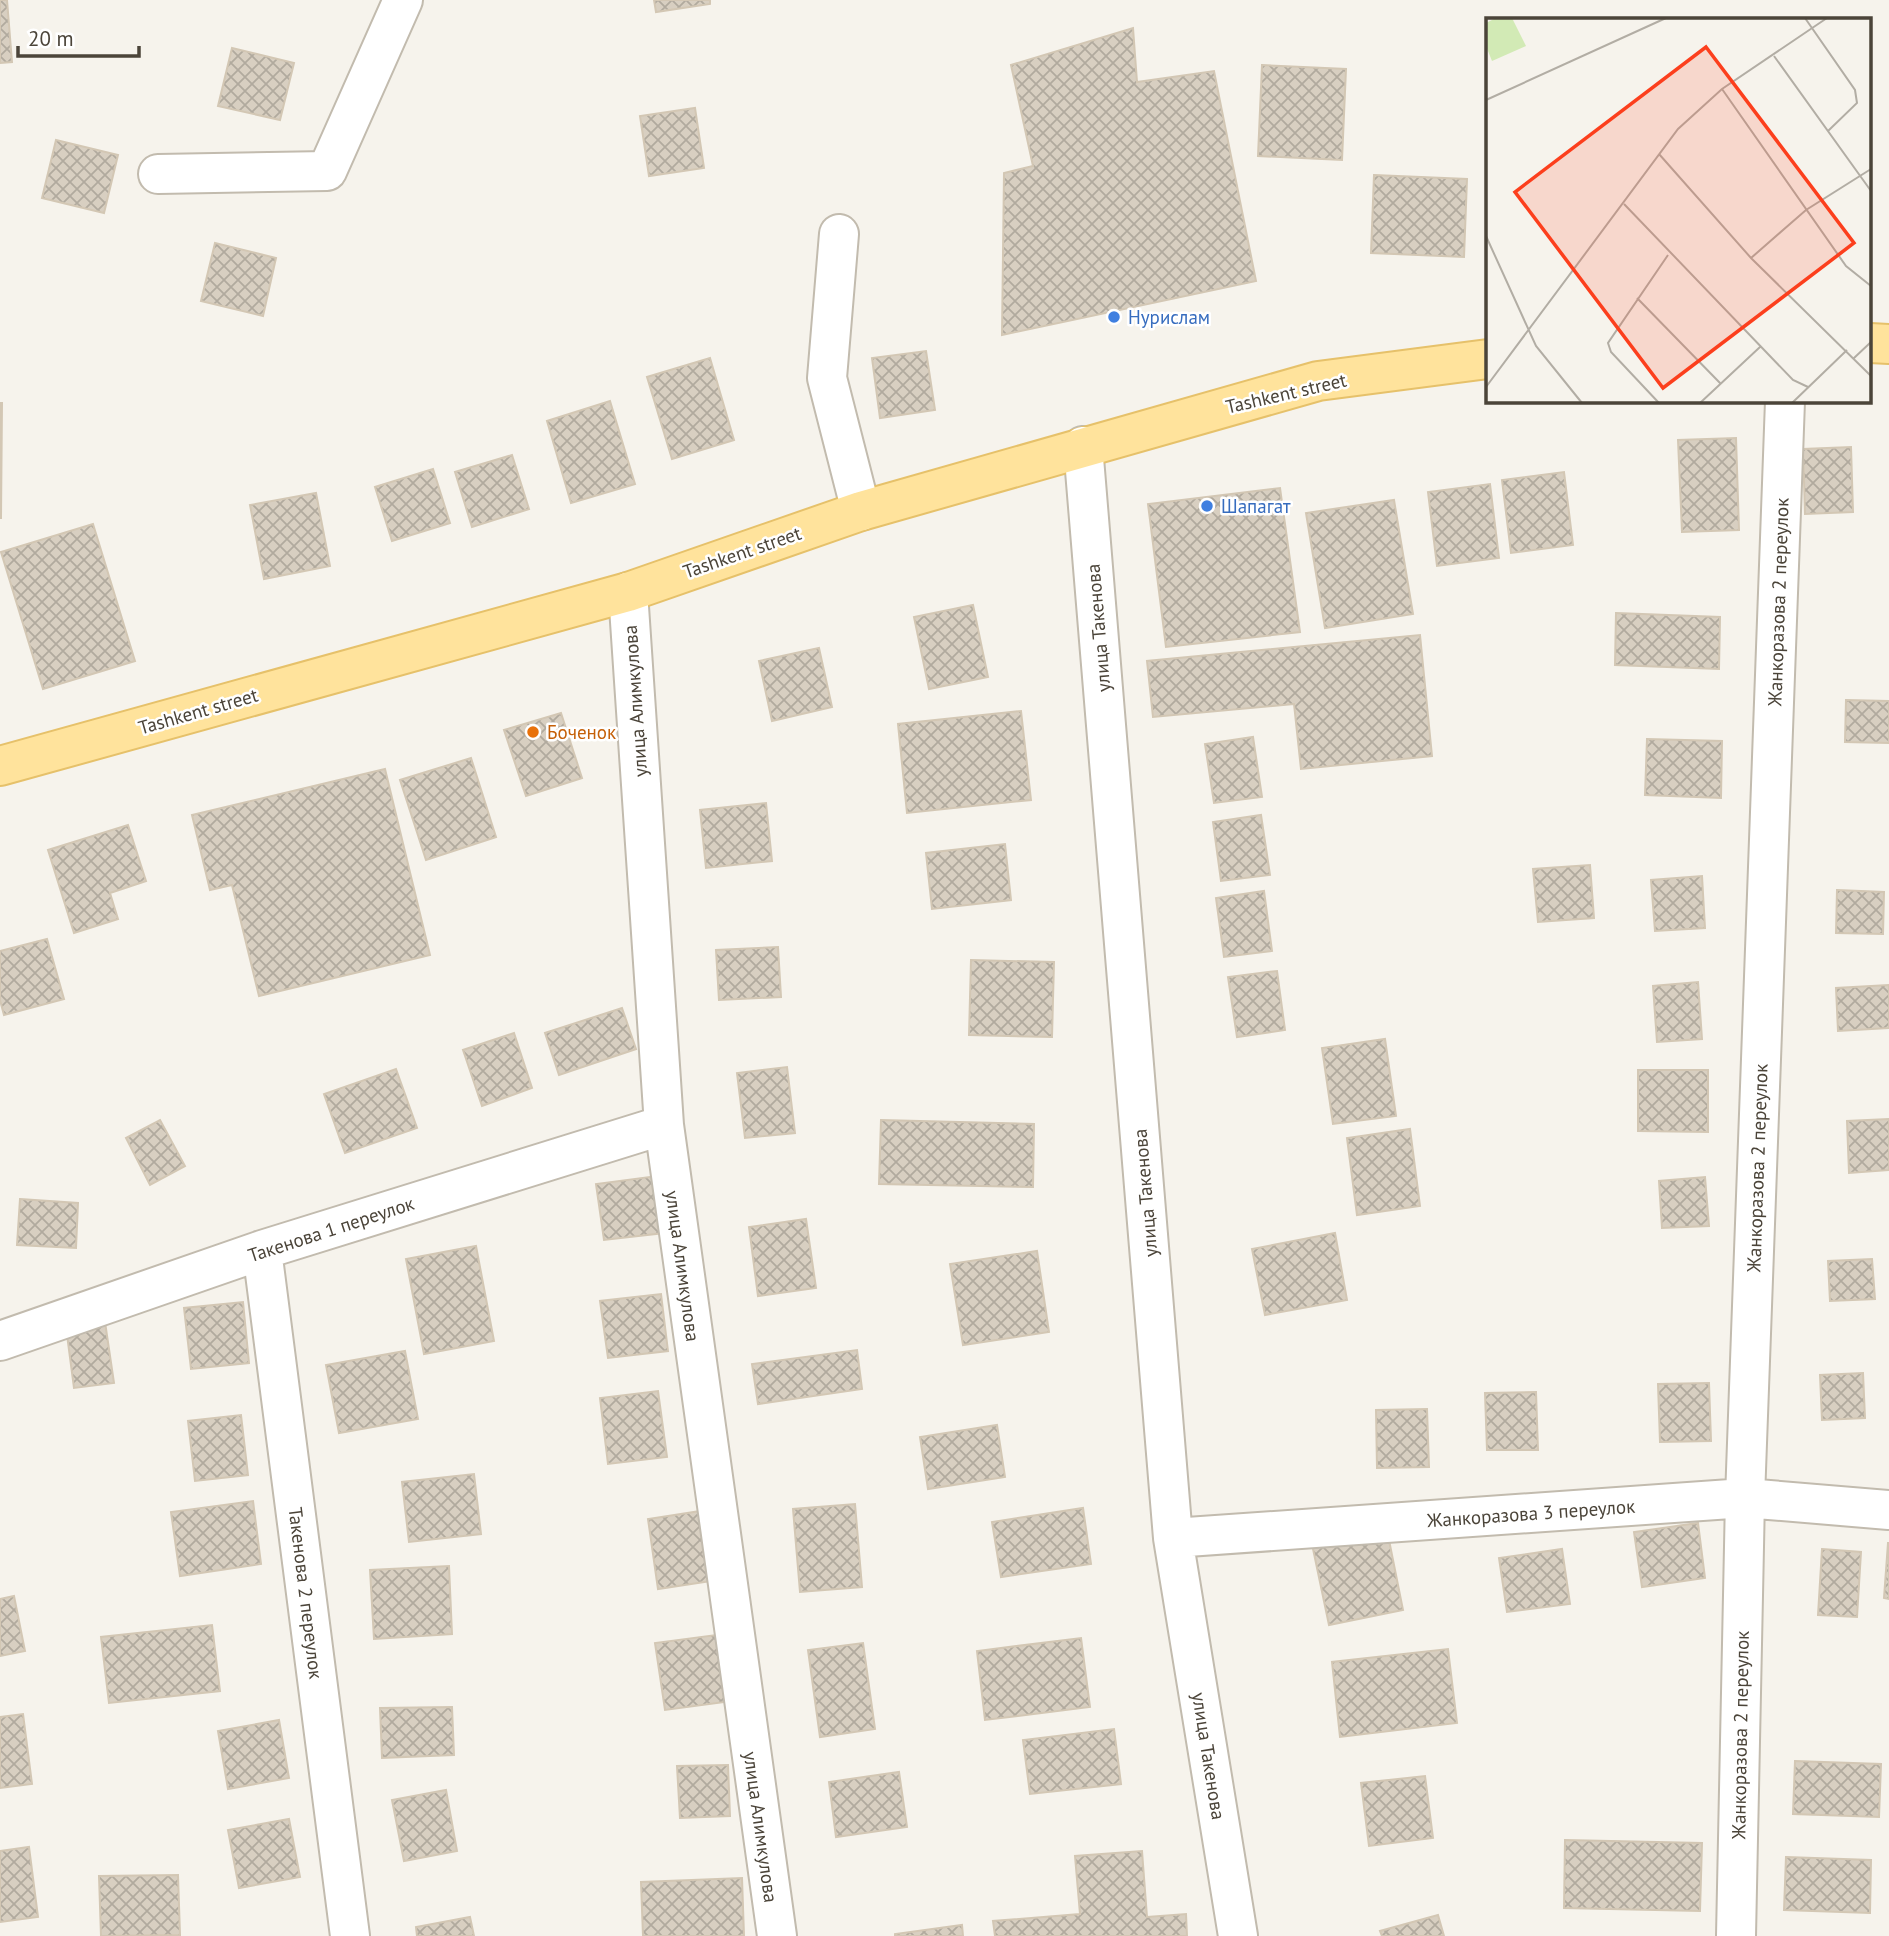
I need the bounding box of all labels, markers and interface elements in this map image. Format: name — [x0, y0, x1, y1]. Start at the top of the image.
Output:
scale bar — [18, 14, 138, 58]
inset map — [1486, 18, 1871, 402]
text: 20 m — [28, 25, 74, 52]
place label: Нурислам — [1128, 305, 1210, 329]
marker: Нурислам — [1106, 309, 1122, 325]
street label: Tashkent street — [1223, 367, 1349, 419]
place label: Шапагат — [1221, 494, 1291, 518]
street label: Жанкоразова 2 переулок — [1762, 497, 1794, 708]
marker: Шапагат — [1199, 498, 1215, 514]
street label: Tashkent street — [680, 520, 805, 583]
street label: улица Такенова — [1080, 563, 1116, 693]
street label: улица Алимкулова — [618, 624, 652, 778]
street label: Tashkent street — [135, 682, 261, 740]
place label: Боченок — [547, 720, 616, 744]
marker: Боченок — [525, 724, 541, 740]
street label: Жанкоразова 2 переулок — [1741, 1063, 1773, 1274]
street label: улица Такенова — [1127, 1128, 1163, 1258]
street label: улица Алимкулова — [661, 1189, 705, 1343]
street label: Такенова 1 переулок — [245, 1191, 417, 1267]
street label: Жанкоразова 3 переулок — [1425, 1494, 1636, 1532]
street label: Такенова 2 переулок — [284, 1506, 328, 1680]
street label: Жанкоразова 2 переулок — [1726, 1631, 1754, 1840]
street label: улица Такенова — [1187, 1691, 1231, 1821]
street label: улица Алимкулова — [739, 1750, 783, 1904]

